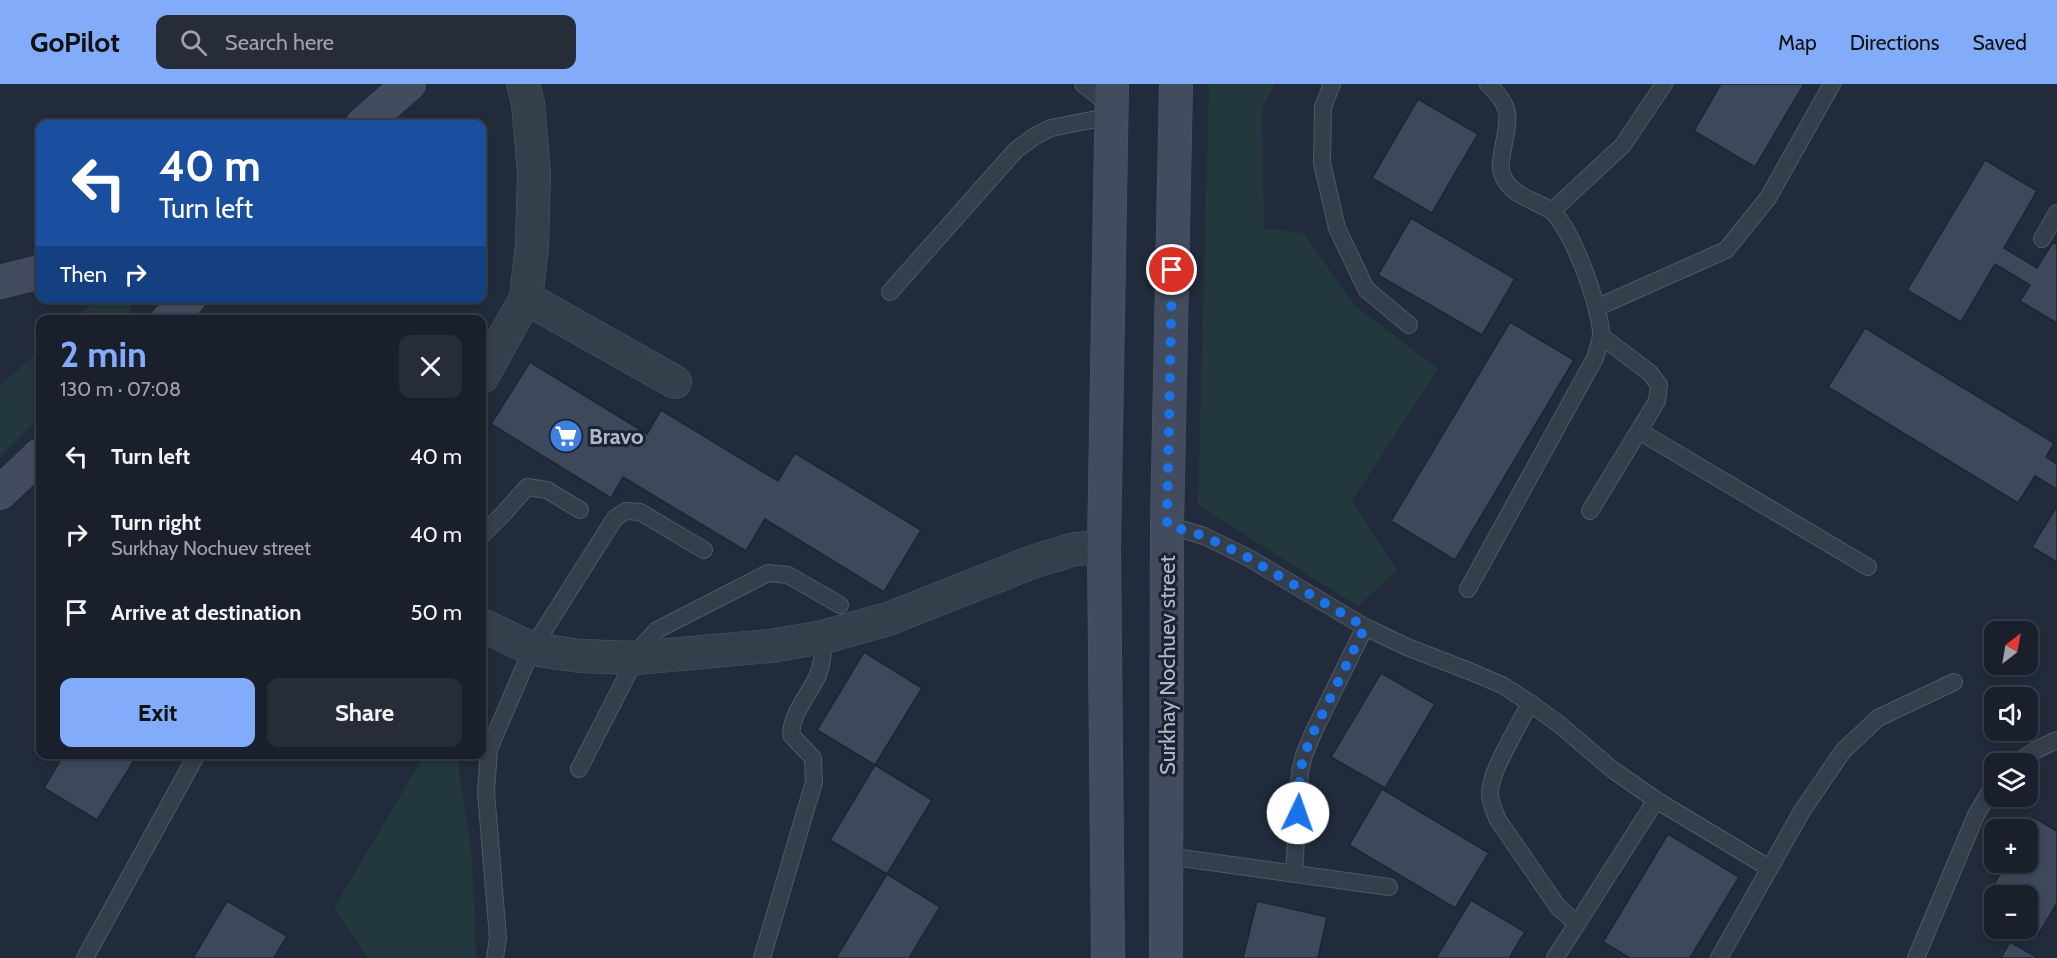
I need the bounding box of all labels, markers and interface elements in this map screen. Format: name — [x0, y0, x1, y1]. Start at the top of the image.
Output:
search box — [156, 15, 576, 69]
text: GoPilot — [30, 25, 120, 59]
icon: search — [177, 26, 210, 59]
text: Search here — [225, 29, 334, 56]
text: Map — [1778, 30, 1817, 55]
text: Directions — [1850, 30, 1939, 55]
text: Saved — [1972, 30, 2027, 55]
text: 40 m — [159, 140, 261, 192]
icon: left — [60, 144, 138, 222]
text: Turn left — [159, 192, 253, 225]
pin — [1146, 244, 1197, 295]
icon: arrive — [1155, 253, 1188, 286]
icon: right — [119, 258, 152, 291]
text: Then — [60, 261, 107, 288]
text: 2 min — [60, 332, 147, 376]
button: close — [399, 335, 462, 398]
text: 130 m · 07:08 — [60, 377, 181, 401]
supermarket icon: Bravo — [548, 418, 584, 454]
place label: Bravo — [589, 423, 644, 450]
icon: left — [60, 440, 93, 473]
text: Turn left — [111, 443, 190, 470]
text: 40 m — [410, 443, 462, 470]
text: Turn right — [111, 509, 201, 536]
icon: right — [60, 518, 93, 551]
text: 40 m — [410, 521, 462, 548]
text: Surkhay Nochuev street — [111, 536, 311, 560]
street label: Surkhay Nochuev street — [1154, 554, 1181, 775]
icon: arrive — [60, 596, 93, 629]
text: Arrive at destination — [111, 599, 301, 626]
text: 50 m — [410, 599, 462, 626]
north arrow — [1984, 621, 2038, 675]
map controls — [1984, 621, 2038, 939]
button: Exit — [60, 678, 255, 747]
button: Share — [267, 678, 462, 747]
button: sound — [1984, 687, 2038, 741]
button: layers — [1984, 753, 2038, 807]
position arrow — [1266, 781, 1330, 845]
button: + — [1984, 819, 2038, 873]
button: − — [1984, 885, 2038, 939]

